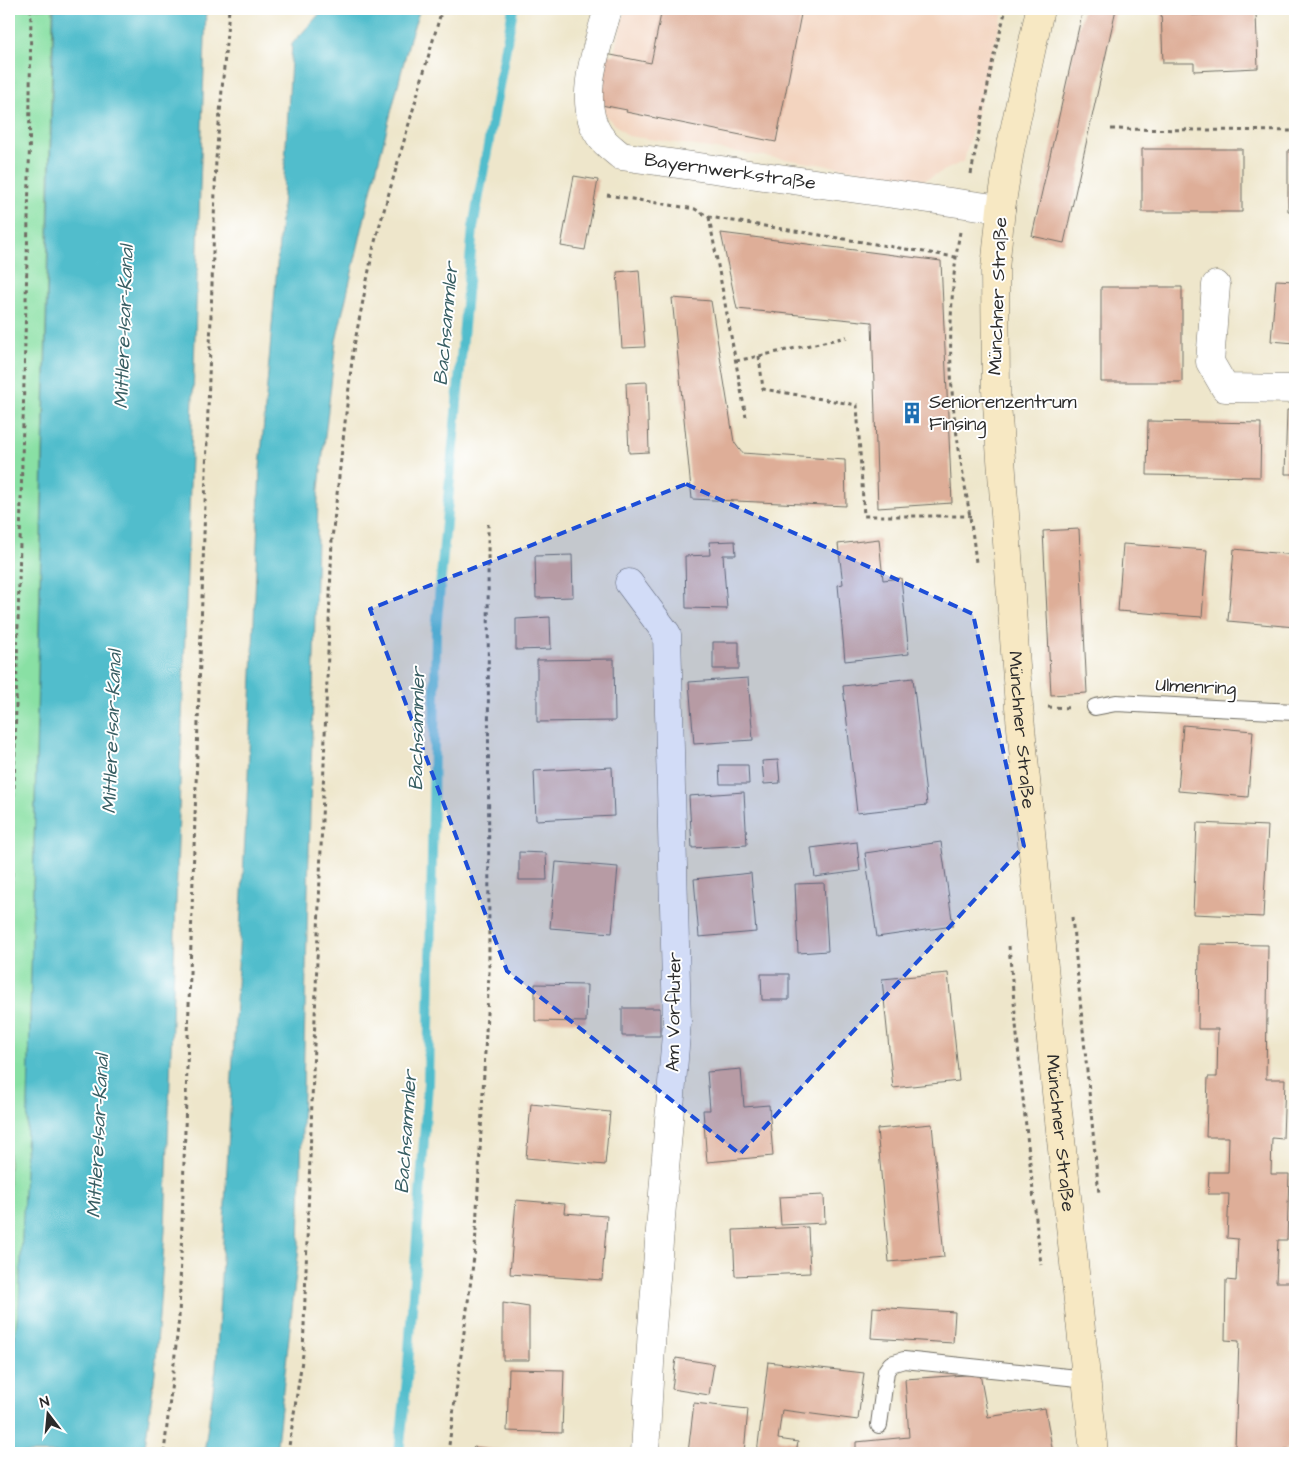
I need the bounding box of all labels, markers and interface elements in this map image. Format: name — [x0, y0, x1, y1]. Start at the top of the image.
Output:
street label: Bayernwerkstraße — [643, 146, 818, 197]
street label: Münchner Straße — [982, 217, 1014, 375]
water label: Mittlere-Isar-Kanal — [107, 242, 141, 409]
water label: Bachsammler — [427, 259, 465, 387]
place label: Seniorenzentrum Finsing — [929, 389, 1077, 439]
building icon: Seniorenzentrum Finsing — [899, 400, 925, 426]
water label: Mittlere-Isar-Kanal — [95, 647, 129, 814]
street label: Münchner Straße — [1001, 650, 1042, 810]
water label: Bachsammler — [402, 665, 432, 791]
street label: Ulmenring — [1155, 671, 1237, 704]
street label: Am Vorfluter — [659, 951, 689, 1072]
water label: Mittlere-Isar-Kanal — [80, 1051, 116, 1219]
street label: Münchner Straße — [1039, 1053, 1082, 1213]
water label: Bachsammler — [388, 1068, 424, 1194]
north arrow — [22, 1390, 72, 1440]
text: N — [38, 1392, 52, 1413]

